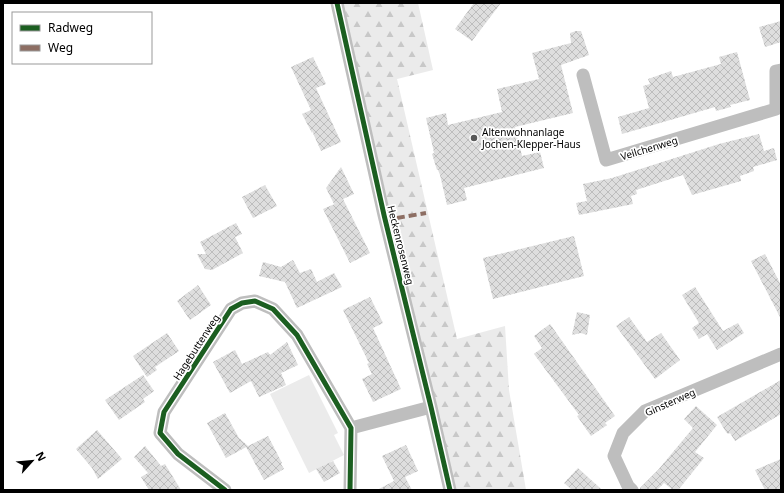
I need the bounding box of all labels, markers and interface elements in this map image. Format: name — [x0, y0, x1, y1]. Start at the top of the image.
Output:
legend — [12, 12, 152, 64]
text: Radweg — [48, 19, 93, 36]
text: Weg — [48, 39, 73, 56]
place label: Altenwohnanlage Jochen-Klepper-Haus — [481, 125, 581, 151]
marker: Altenwohnanlage Jochen-Klepper-Haus — [469, 133, 479, 143]
street label: Veilchenweg — [619, 133, 679, 163]
street label: Heckenrosenweg — [384, 204, 418, 286]
street label: Hagebuttenweg — [169, 311, 223, 383]
street label: Ginsterweg — [643, 385, 697, 419]
north arrow — [12, 441, 52, 481]
text: N — [33, 449, 50, 464]

